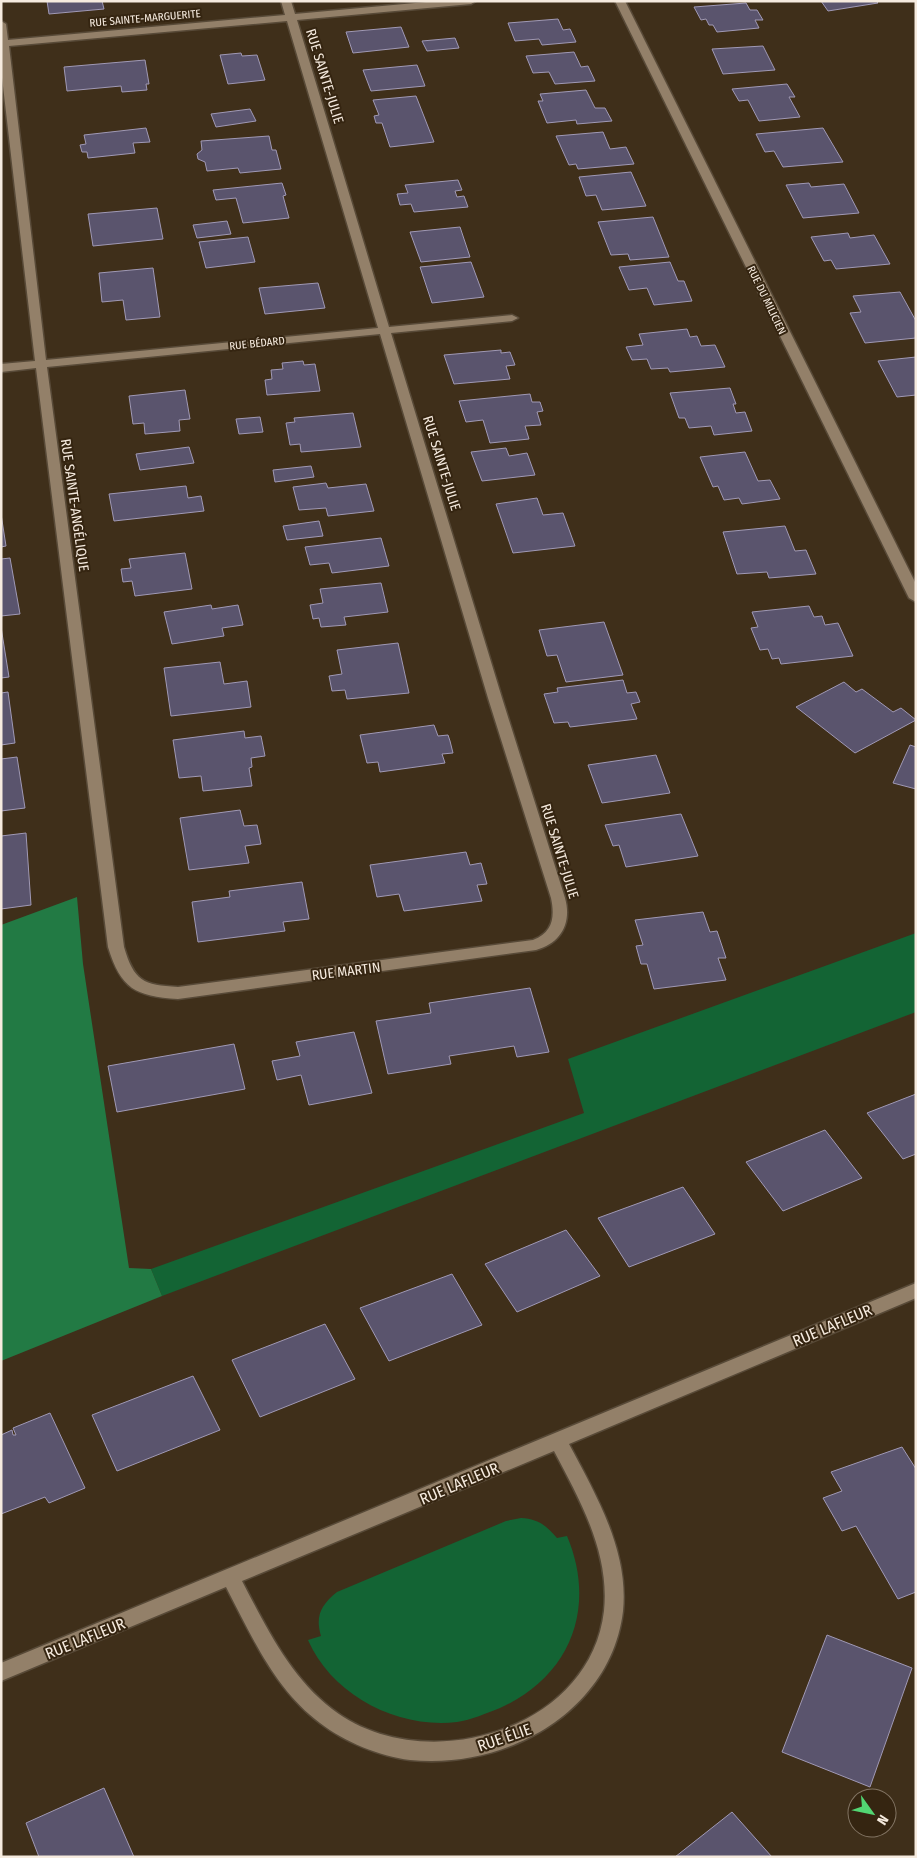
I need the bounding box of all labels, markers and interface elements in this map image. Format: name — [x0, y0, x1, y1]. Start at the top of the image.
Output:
street label: RUE SAINTE-MARGUERITE — [89, 7, 201, 30]
street label: RUE SAINTE-JULIE — [302, 27, 347, 126]
street label: RUE DU MILICIEN — [744, 264, 789, 336]
street label: RUE BÉDARD — [229, 333, 285, 353]
street label: RUE SAINTE-JULIE — [419, 414, 464, 513]
street label: RUE SAINTE-ANGÉLIQUE — [57, 438, 93, 573]
street label: RUE SAINTE-JULIE — [537, 802, 582, 901]
street label: RUE MARTIN — [311, 959, 381, 984]
street label: RUE LAFLEUR — [790, 1300, 875, 1351]
street label: RUE LAFLEUR — [417, 1458, 502, 1509]
street label: RUE LAFLEUR — [42, 1614, 128, 1663]
street label: RUE ÉLIE — [475, 1719, 534, 1756]
north arrow — [847, 1788, 897, 1838]
text: N — [873, 1812, 892, 1828]

